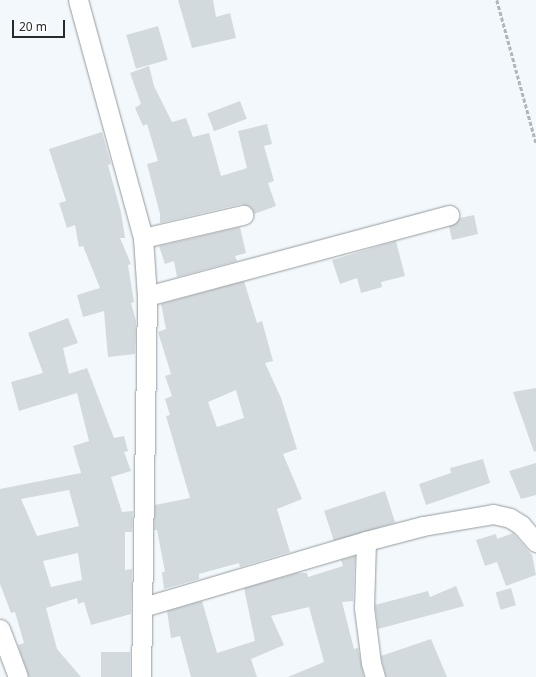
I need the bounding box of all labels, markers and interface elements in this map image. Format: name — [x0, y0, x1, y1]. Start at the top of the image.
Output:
scale bar — [14, 12, 67, 38]
text: 20 m — [19, 18, 47, 35]

